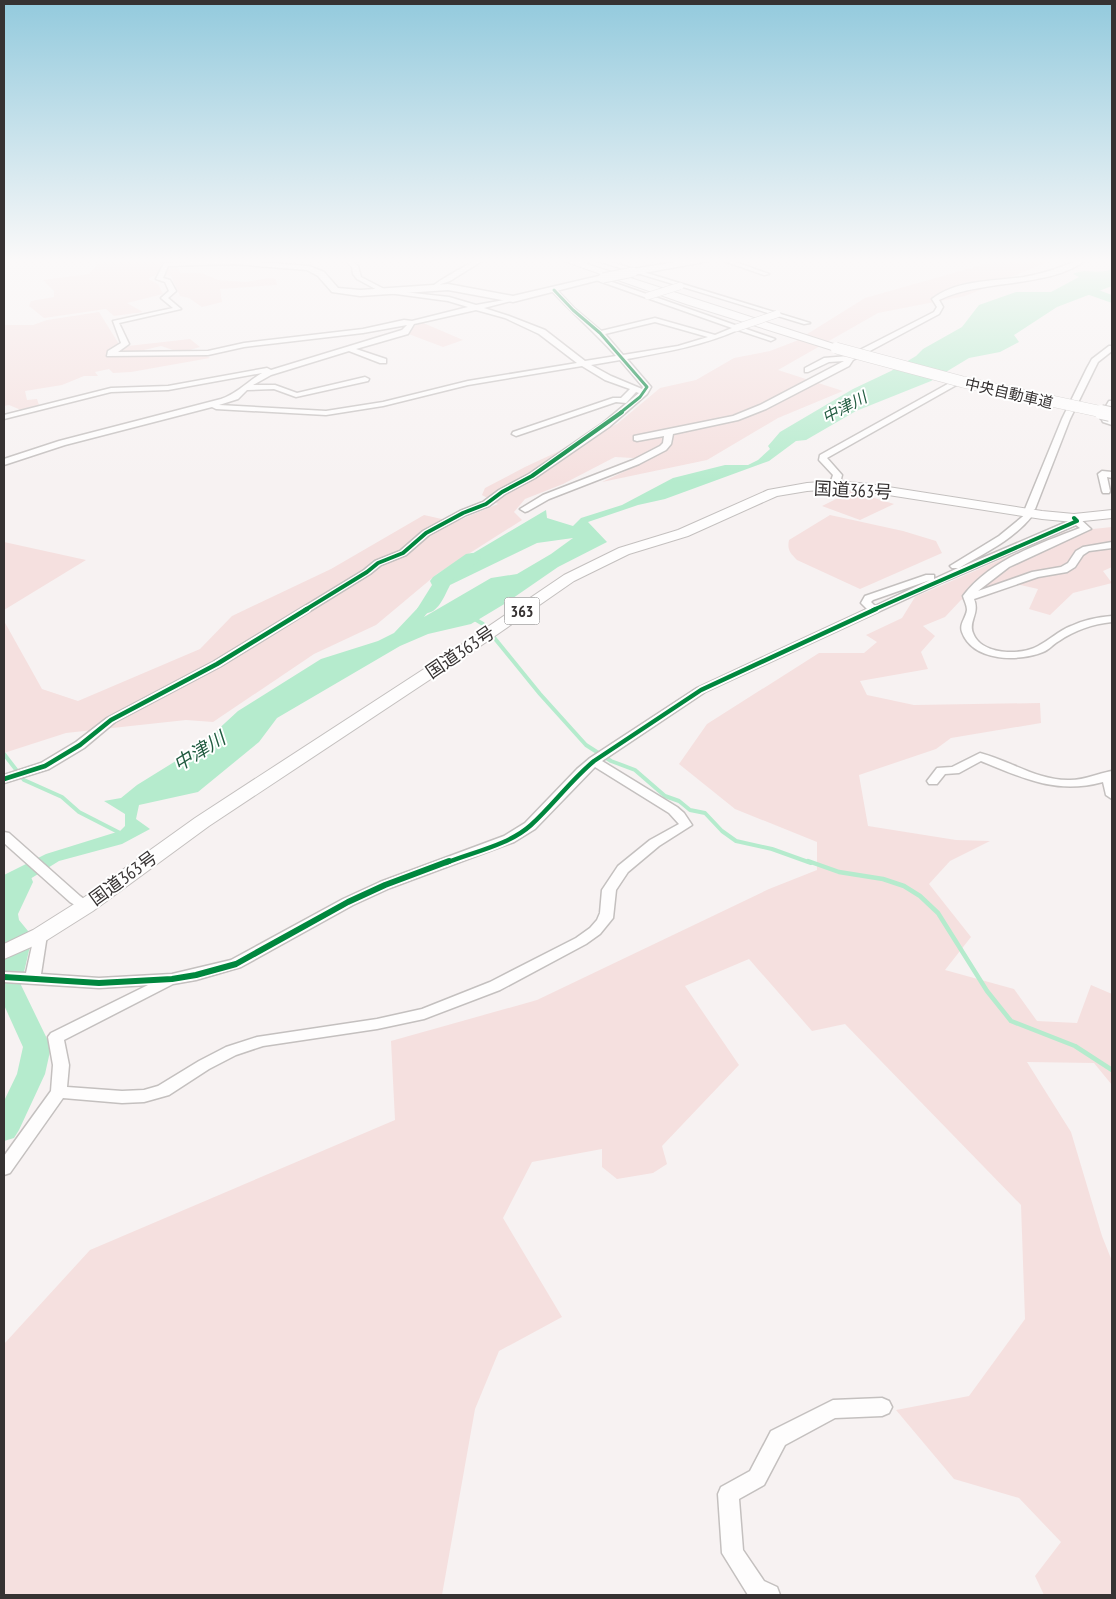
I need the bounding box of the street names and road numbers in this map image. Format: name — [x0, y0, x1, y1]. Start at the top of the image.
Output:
street label: 中央自動車道 — [963, 374, 1055, 412]
street label: 国道363号 — [813, 476, 893, 504]
road number: 363 — [504, 598, 540, 624]
street label: 国道363号 — [421, 621, 499, 683]
street label: 国道363号 — [85, 846, 161, 910]

